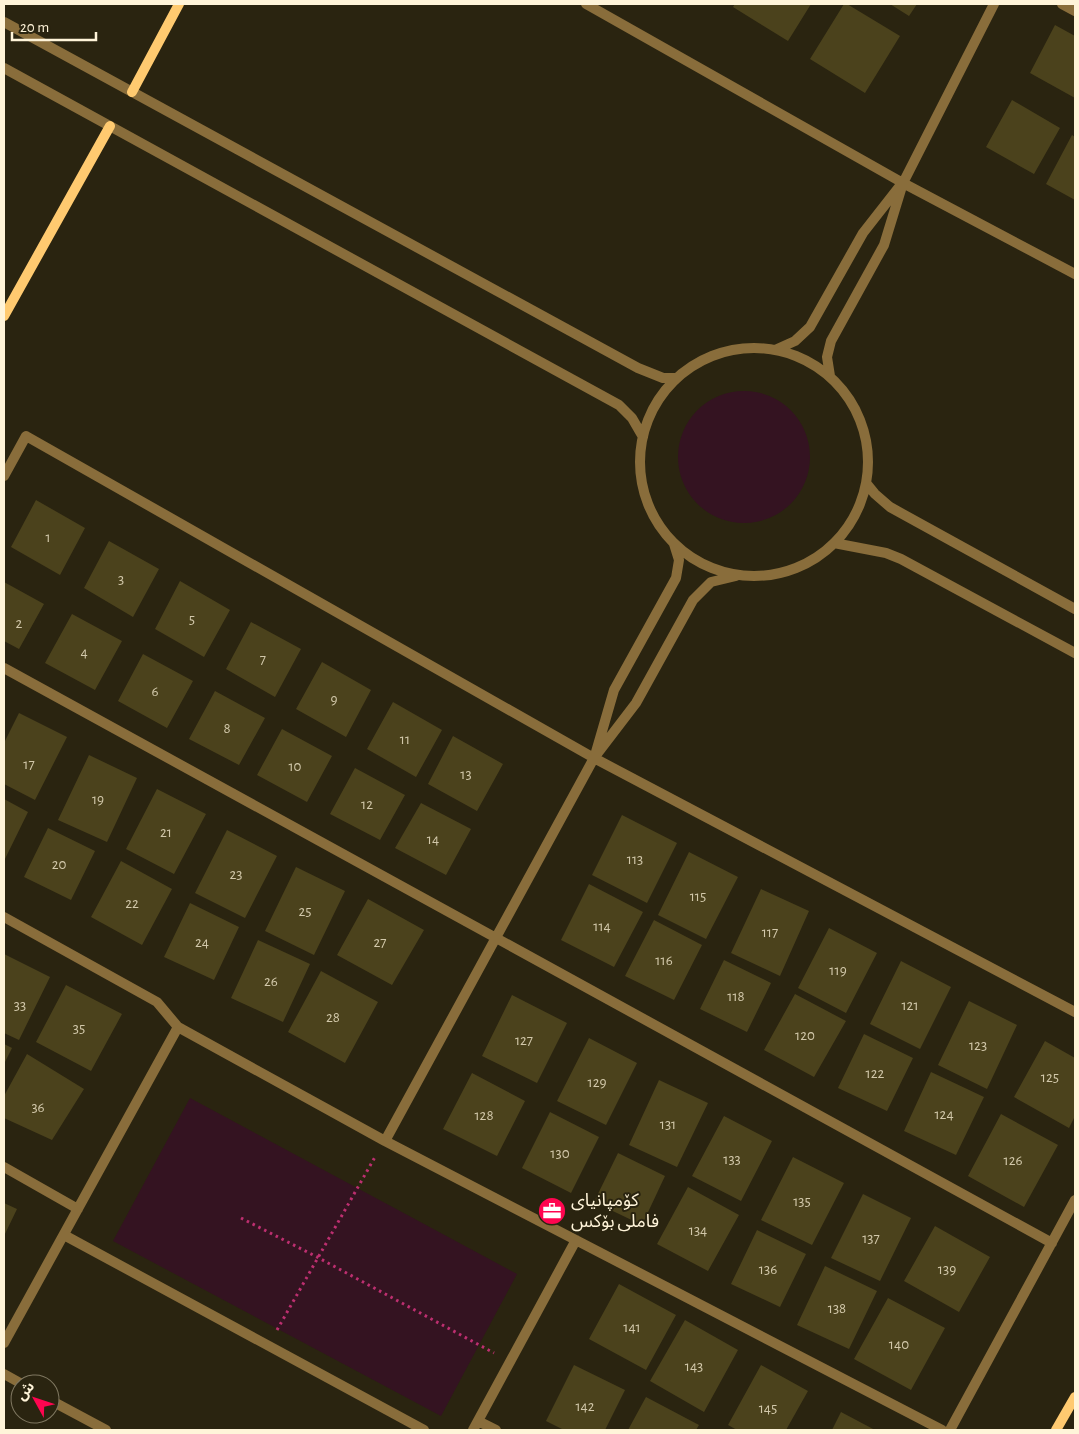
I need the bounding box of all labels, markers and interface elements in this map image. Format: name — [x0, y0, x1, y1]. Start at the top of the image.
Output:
scale bar — [12, 10, 96, 42]
text: 20 m — [20, 20, 49, 35]
house number: 1 — [45, 530, 51, 545]
house number: 3 — [118, 572, 124, 587]
house number: 5 — [189, 612, 195, 627]
house number: 2 — [16, 616, 23, 631]
house number: 4 — [80, 645, 88, 660]
house number: 7 — [260, 652, 266, 667]
house number: 6 — [151, 684, 159, 699]
house number: 9 — [330, 692, 338, 707]
house number: 8 — [223, 721, 231, 736]
house number: 11 — [400, 732, 410, 747]
house number: 17 — [23, 757, 35, 772]
house number: 10 — [288, 759, 302, 774]
house number: 13 — [460, 767, 472, 782]
house number: 19 — [92, 792, 104, 807]
house number: 12 — [361, 797, 373, 812]
house number: 21 — [160, 825, 172, 840]
house number: 14 — [427, 832, 439, 847]
house number: 113 — [627, 852, 643, 867]
house number: 20 — [52, 857, 66, 872]
house number: 23 — [229, 867, 243, 882]
house number: 115 — [690, 889, 706, 904]
house number: 22 — [125, 896, 139, 911]
house number: 25 — [298, 904, 312, 919]
house number: 114 — [593, 919, 611, 934]
house number: 117 — [762, 925, 778, 940]
house number: 24 — [195, 935, 209, 950]
house number: 27 — [373, 935, 387, 950]
house number: 116 — [655, 953, 673, 968]
house number: 119 — [829, 963, 847, 978]
house number: 26 — [264, 974, 278, 989]
house number: 118 — [727, 989, 745, 1004]
house number: 33 — [14, 998, 26, 1013]
house number: 121 — [901, 998, 919, 1013]
house number: 28 — [326, 1010, 340, 1025]
house number: 35 — [73, 1021, 85, 1036]
house number: 120 — [795, 1028, 815, 1043]
house number: 127 — [515, 1033, 533, 1048]
house number: 123 — [969, 1038, 987, 1053]
house number: 122 — [866, 1066, 885, 1081]
house number: 125 — [1041, 1070, 1059, 1085]
house number: 129 — [587, 1075, 607, 1090]
house number: 36 — [31, 1100, 45, 1115]
house number: 124 — [934, 1107, 954, 1122]
house number: 128 — [474, 1108, 494, 1123]
house number: 131 — [660, 1117, 676, 1132]
house number: 130 — [550, 1146, 570, 1161]
house number: 133 — [723, 1152, 741, 1167]
house number: 126 — [1003, 1153, 1023, 1168]
place label: کۆمپانیای فاملی بۆکس — [571, 1192, 659, 1232]
house number: 135 — [793, 1194, 811, 1209]
office icon: کۆمپانیای فاملی بۆکس — [537, 1196, 567, 1226]
house number: 134 — [689, 1223, 707, 1238]
house number: 137 — [862, 1231, 880, 1246]
house number: 136 — [759, 1262, 777, 1277]
house number: 139 — [938, 1262, 956, 1277]
house number: 138 — [828, 1301, 846, 1316]
house number: 141 — [623, 1320, 641, 1335]
house number: 140 — [889, 1337, 909, 1352]
house number: 143 — [685, 1359, 703, 1374]
north arrow — [10, 1374, 60, 1424]
text: ش — [14, 1379, 37, 1403]
house number: 142 — [575, 1399, 595, 1414]
house number: 145 — [759, 1401, 777, 1416]

